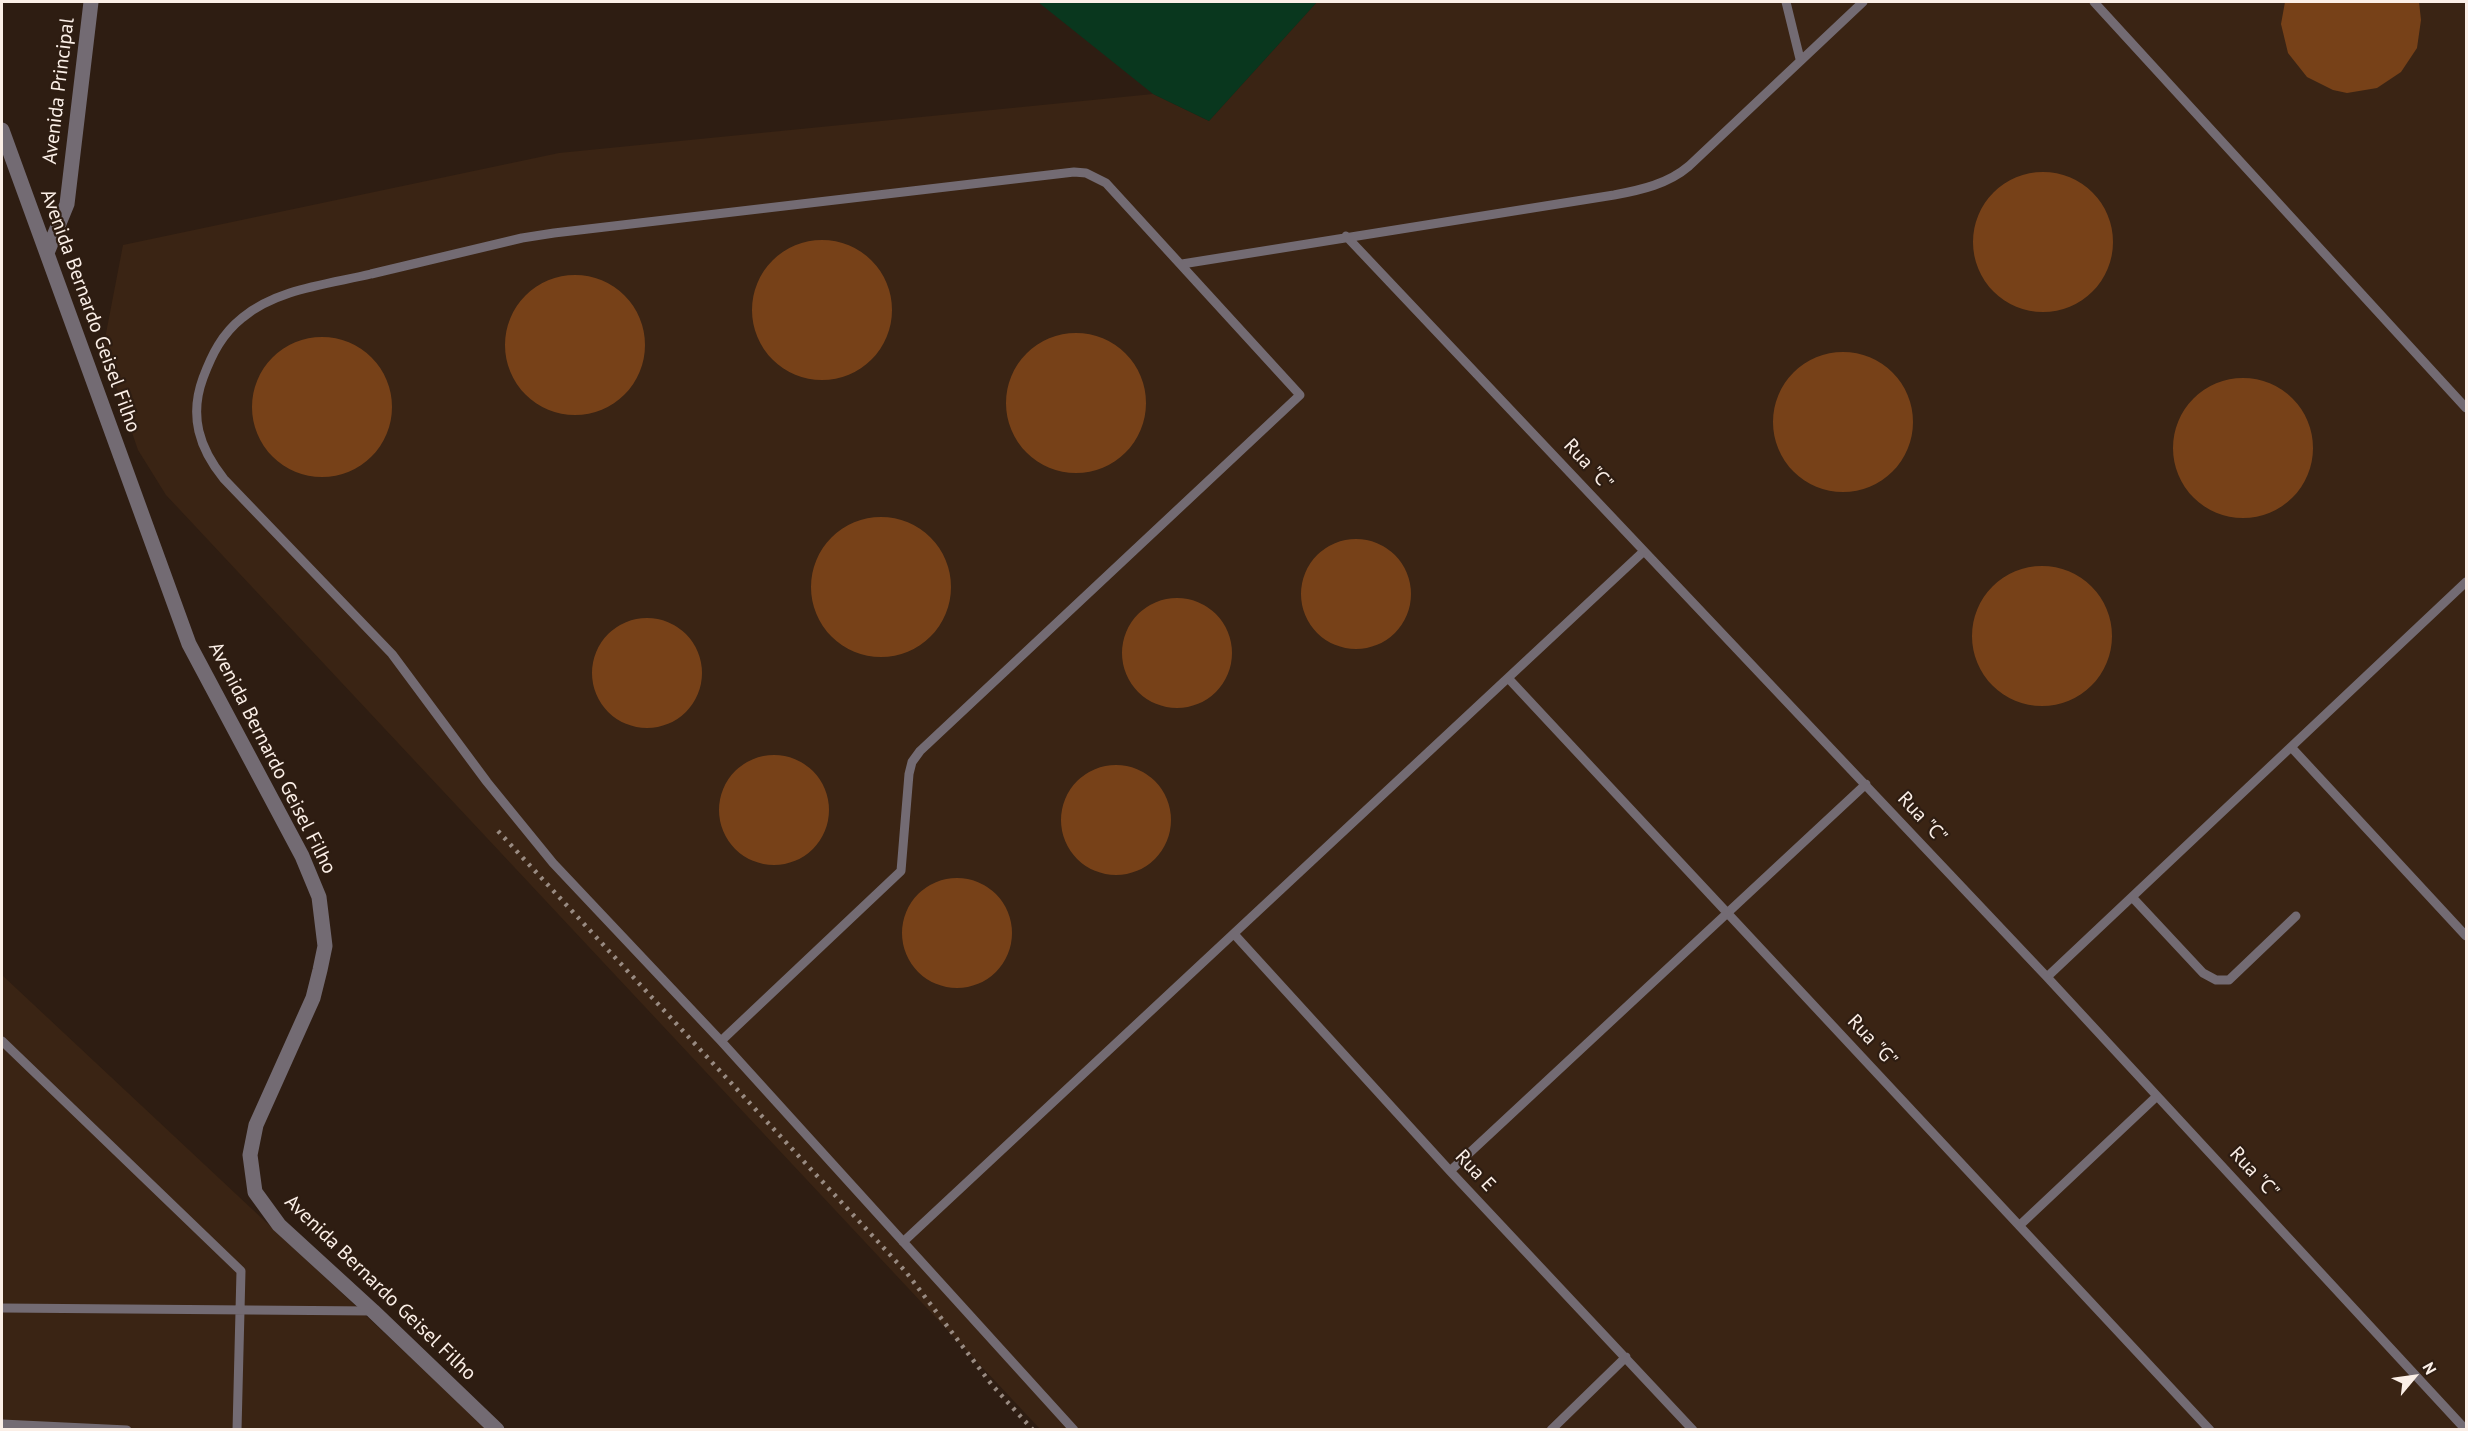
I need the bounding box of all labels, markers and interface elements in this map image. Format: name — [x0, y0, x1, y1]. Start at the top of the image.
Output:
street label: Avenida Principal — [38, 16, 80, 166]
street label: Avenida Bernardo Geisel Filho — [35, 186, 145, 436]
street label: Rua "C" — [1558, 434, 1618, 496]
street label: Avenida Bernardo Geisel Filho — [203, 638, 341, 878]
street label: Rua "C" — [1892, 787, 1952, 849]
street label: Rua "G" — [1842, 1010, 1902, 1072]
street label: Rua "C" — [2224, 1142, 2284, 1204]
street label: Rua E — [1450, 1145, 1500, 1197]
street label: Avenida Bernardo Geisel Filho — [279, 1190, 481, 1386]
north arrow — [2384, 1347, 2444, 1407]
text: N — [2418, 1359, 2441, 1378]

